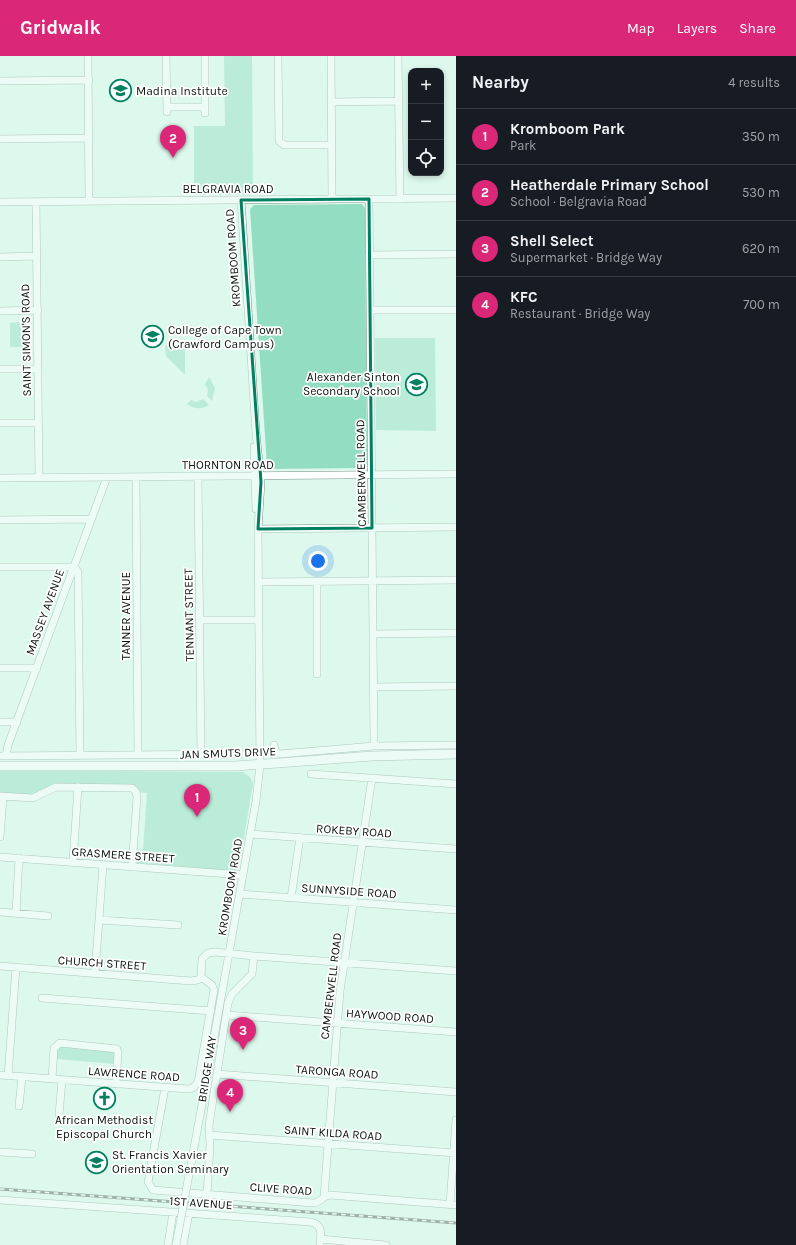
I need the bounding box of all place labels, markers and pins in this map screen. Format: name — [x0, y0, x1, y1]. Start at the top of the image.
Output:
school or university icon: Madina Institute — [108, 78, 134, 104]
place label: Madina Institute — [136, 84, 228, 98]
pin: 2 — [160, 125, 186, 158]
place label: College of Cape Town (Crawford Campus) — [168, 323, 282, 351]
school or university icon: College of Cape Town (Crawford Campus) — [140, 324, 166, 350]
place label: Alexander Sinton Secondary School — [303, 370, 400, 398]
school or university icon: Alexander Sinton Secondary School — [403, 371, 429, 397]
pin: 1 — [184, 784, 210, 817]
pin: 3 — [230, 1017, 256, 1050]
pin: 4 — [217, 1079, 243, 1112]
church icon: African Methodist Episcopal Church — [91, 1086, 117, 1112]
place label: African Methodist Episcopal Church — [55, 1113, 153, 1141]
place label: St. Francis Xavier Orientation Seminary — [112, 1148, 229, 1176]
school or university icon: St. Francis Xavier Orientation Seminary — [84, 1149, 110, 1175]

